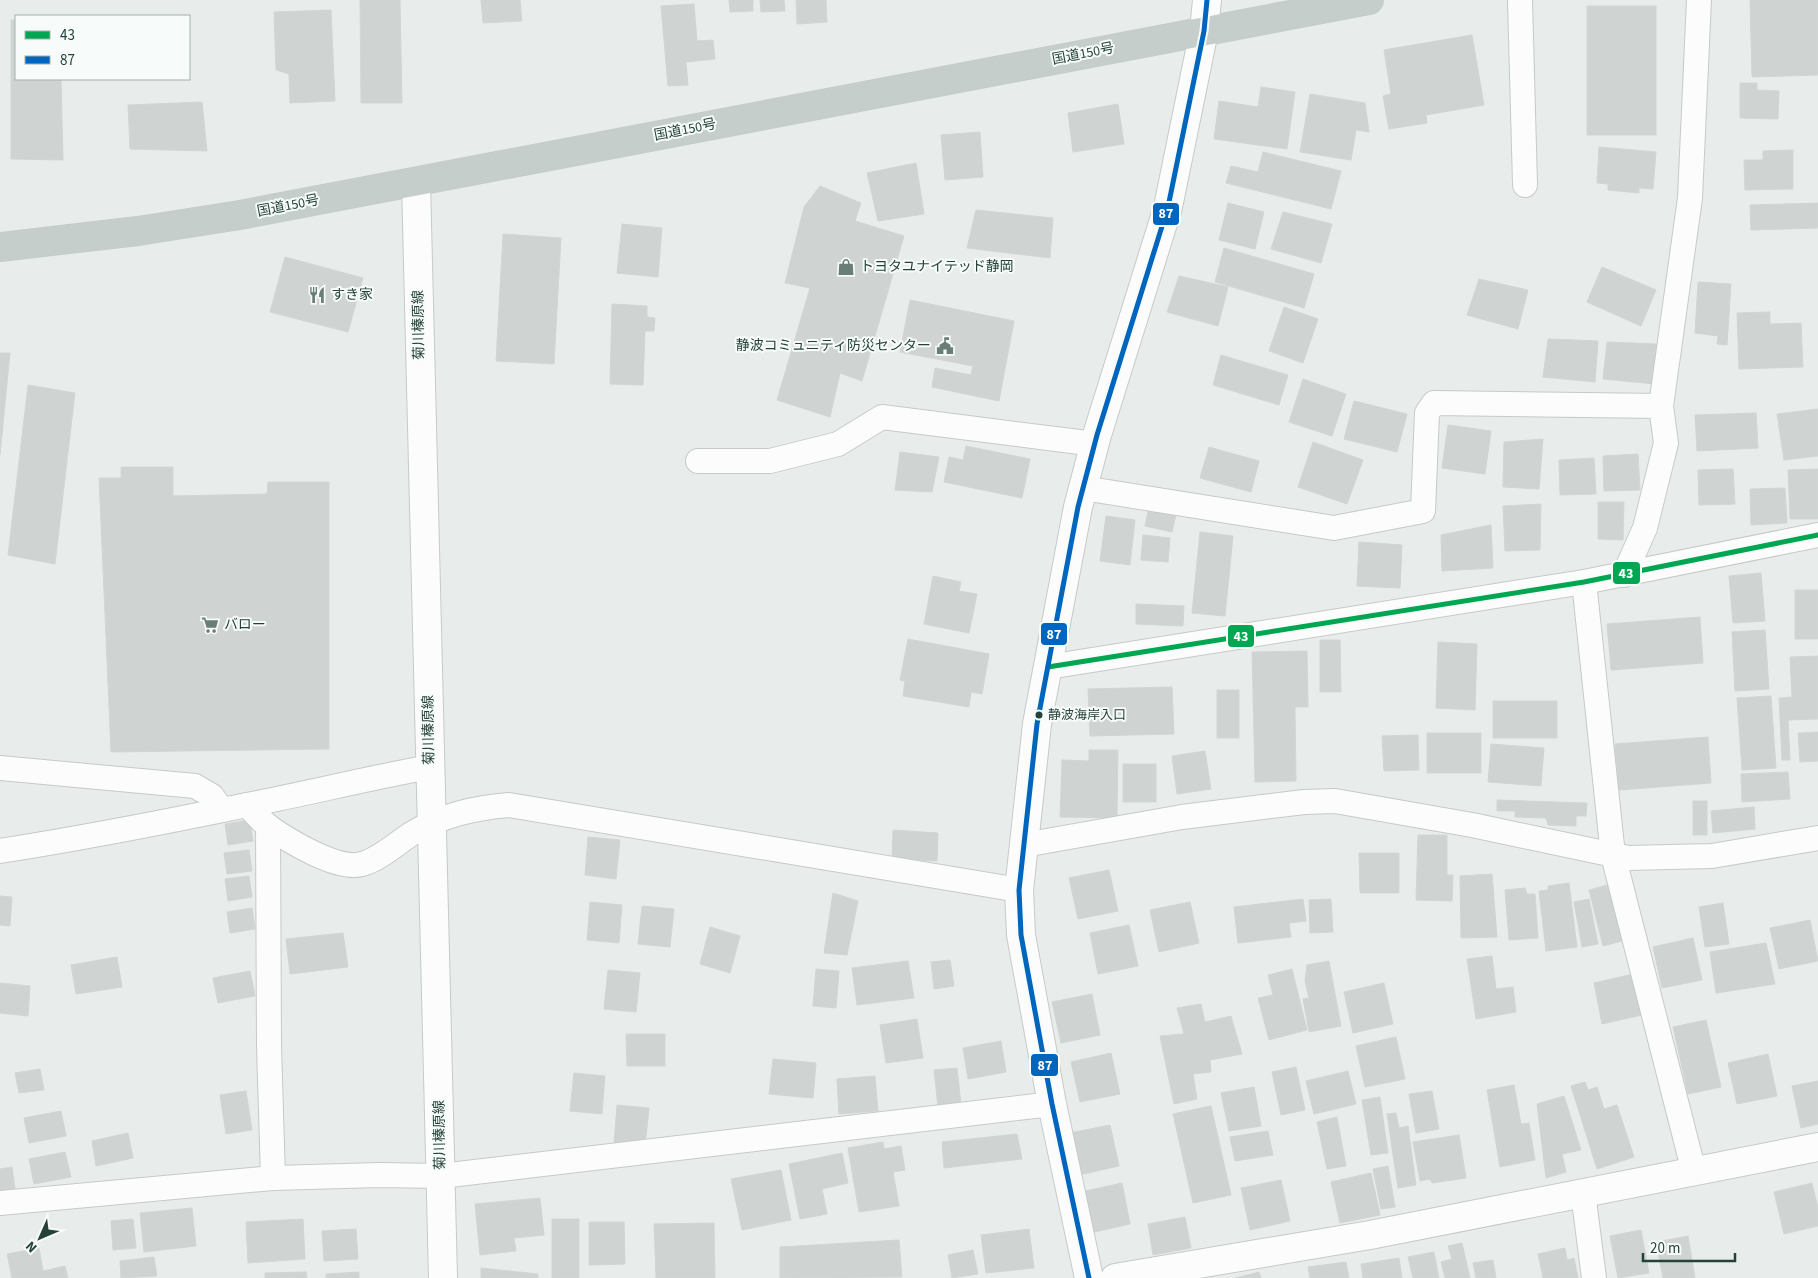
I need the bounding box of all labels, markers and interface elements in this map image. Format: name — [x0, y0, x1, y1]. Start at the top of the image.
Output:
legend — [15, 15, 190, 80]
text: 43 — [60, 25, 75, 46]
street label: 国道150号 — [1050, 38, 1116, 70]
text: 87 — [60, 50, 75, 71]
street label: 国道150号 — [652, 114, 718, 146]
street label: 国道150号 — [255, 190, 321, 222]
line badge: 87 — [1152, 202, 1180, 226]
text: 87 — [1159, 204, 1173, 224]
shop icon: トヨタユナイテッド静岡 — [836, 257, 856, 277]
place label: トヨタユナイテッド静岡 — [860, 257, 1014, 277]
restaurant icon: すき家 — [307, 285, 327, 305]
place label: すき家 — [331, 285, 373, 305]
street label: 菊川榛原線 — [408, 290, 430, 360]
place label: 静波コミュニティ防災センター — [736, 336, 931, 356]
public building icon: 静波コミュニティ防災センター — [935, 336, 955, 356]
line badge: 43 — [1612, 561, 1641, 585]
text: 43 — [1619, 564, 1633, 584]
supermarket icon: バロー — [200, 615, 220, 635]
place label: バロー — [224, 615, 266, 635]
line badge: 87 — [1040, 622, 1068, 646]
line badge: 43 — [1227, 624, 1255, 648]
text: 87 — [1047, 625, 1061, 645]
text: 43 — [1234, 627, 1248, 647]
street label: 菊川榛原線 — [418, 695, 440, 765]
place label: 静波海岸入口 — [1048, 706, 1126, 724]
marker: 静波海岸入口 — [1034, 710, 1044, 720]
line badge: 87 — [1030, 1053, 1059, 1077]
text: 87 — [1038, 1056, 1052, 1076]
street label: 菊川榛原線 — [429, 1100, 451, 1170]
north arrow — [15, 1213, 65, 1263]
scale bar — [1643, 1230, 1736, 1262]
text: N — [21, 1236, 42, 1257]
text: 20 m — [1650, 1238, 1680, 1259]

